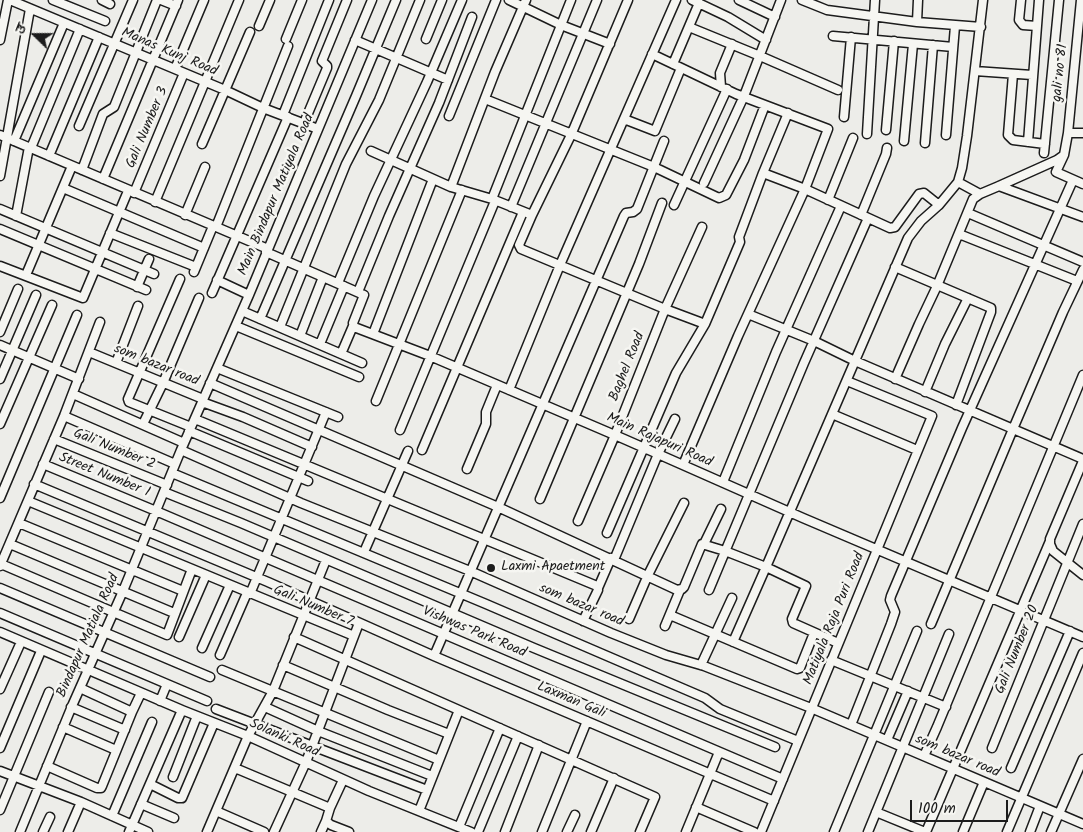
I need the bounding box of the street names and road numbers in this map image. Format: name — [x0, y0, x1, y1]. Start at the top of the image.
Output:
street label: Manas Kunj Road — [118, 25, 220, 81]
street label: gali no 81 — [1050, 43, 1072, 103]
street label: Gali Number 3 — [123, 85, 173, 171]
street label: Main Bindapur Matiyala Road — [235, 112, 319, 278]
street label: Baghel Road — [607, 330, 649, 404]
street label: som bazar road — [111, 341, 201, 391]
street label: Main Rajapuri Road — [604, 410, 714, 472]
street label: Gali Number 2 — [71, 426, 157, 474]
street label: Street Number 1 — [56, 450, 152, 502]
street label: Matiyala Raja Puri Road — [801, 550, 869, 688]
street label: Bindapur Matiala Road — [54, 572, 124, 700]
street label: som bazar road — [536, 581, 626, 631]
street label: Gali Number 7 — [271, 583, 355, 631]
street label: Gali Number 20 — [993, 603, 1043, 697]
street label: Vishwas Park Road — [420, 604, 528, 662]
street label: Laxman Gali — [534, 679, 608, 723]
street label: Solanki Road — [246, 716, 322, 762]
street label: som bazar road — [912, 732, 1002, 782]

